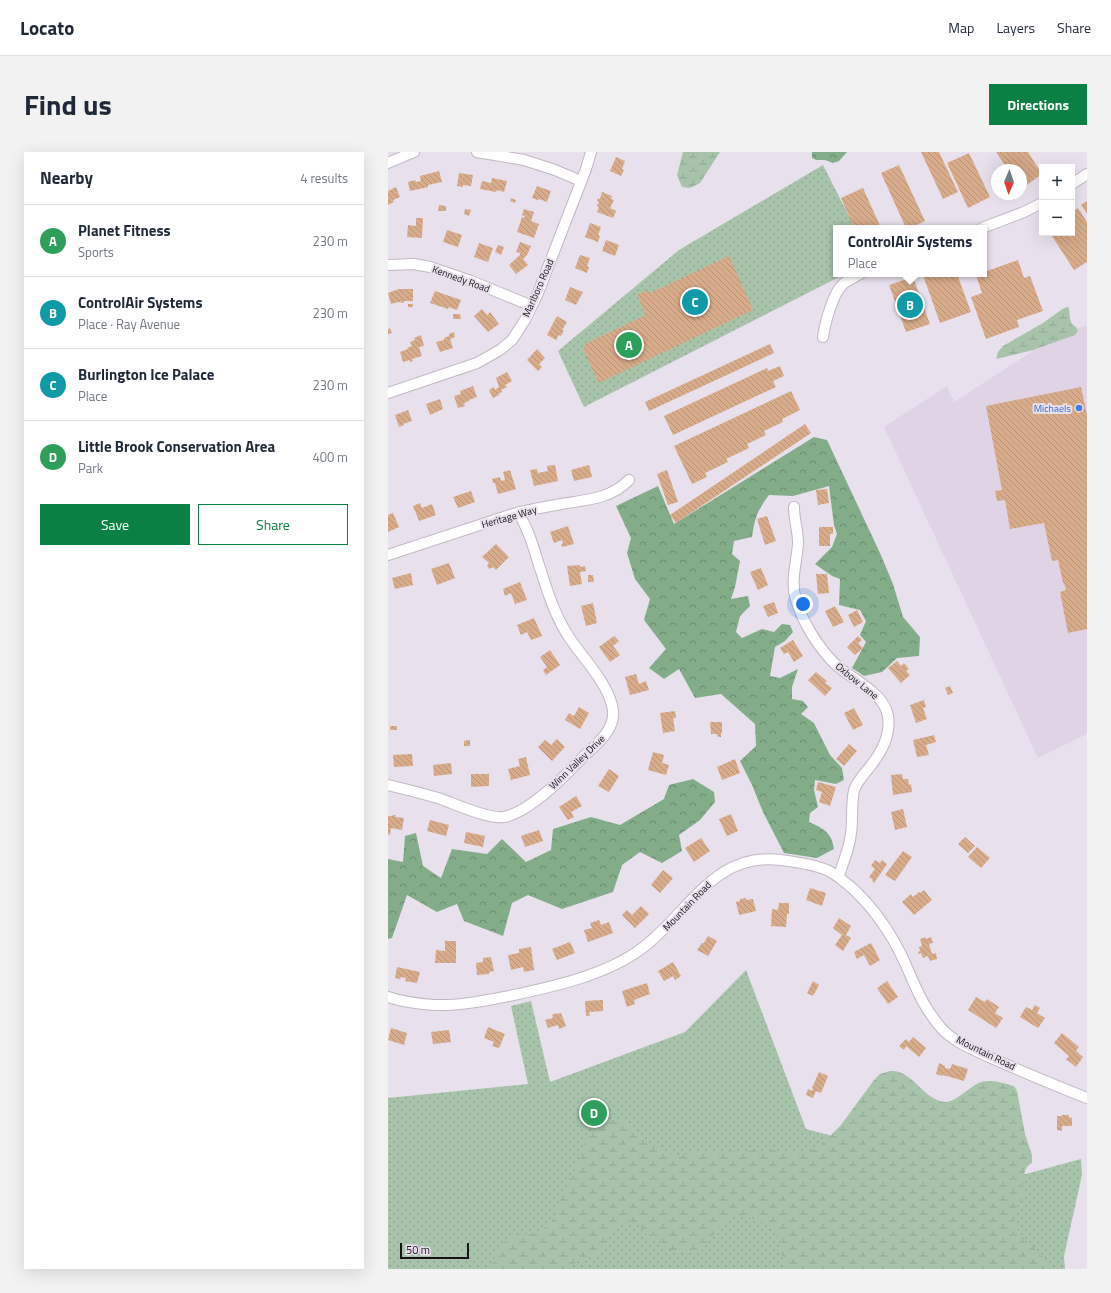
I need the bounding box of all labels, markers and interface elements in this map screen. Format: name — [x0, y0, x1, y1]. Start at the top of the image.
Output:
text: Locato — [20, 13, 74, 42]
text: Map — [948, 17, 974, 38]
text: Layers — [996, 17, 1035, 38]
text: Share — [1057, 17, 1091, 38]
text: Find us — [24, 83, 112, 126]
button: Directions — [989, 84, 1087, 125]
north arrow — [991, 164, 1027, 200]
map controls — [1039, 164, 1075, 236]
button: + — [1039, 164, 1075, 200]
text: Nearby — [40, 165, 93, 191]
text: 4 results — [300, 168, 348, 188]
button: − — [1039, 200, 1075, 236]
text: Planet Fitness — [78, 219, 171, 242]
popup — [833, 225, 987, 277]
text: ControlAir Systems — [848, 230, 972, 253]
text: A — [49, 231, 57, 251]
text: 230 m — [312, 231, 348, 251]
text: Sports — [78, 242, 114, 262]
text: Place — [848, 253, 877, 273]
street label: Marlboro Road — [518, 257, 558, 319]
street label: Kennedy Road — [430, 262, 492, 296]
pin: C — [682, 287, 708, 317]
pin: B — [897, 290, 923, 320]
text: ControlAir Systems — [78, 291, 202, 314]
text: B — [49, 303, 57, 323]
text: 230 m — [312, 303, 348, 323]
text: Place · Ray Avenue — [78, 314, 180, 334]
pin: A — [616, 330, 642, 360]
text: Burlington Ice Palace — [78, 363, 214, 386]
text: C — [49, 375, 57, 395]
text: 230 m — [312, 375, 348, 395]
text: Place — [78, 386, 107, 406]
place label: Michaels — [1034, 401, 1071, 416]
marker: Michaels — [1074, 403, 1084, 413]
text: Little Brook Conservation Area — [78, 435, 275, 458]
text: D — [49, 447, 57, 467]
text: 400 m — [312, 447, 348, 467]
text: Park — [78, 458, 103, 478]
street label: Heritage Way — [480, 502, 539, 532]
button: Save — [40, 504, 190, 545]
button: Share — [198, 504, 348, 545]
your location — [793, 594, 813, 614]
street label: Oxbow Lane — [832, 659, 882, 703]
street label: Winn Valley Drive — [546, 731, 608, 793]
street label: Mountain Road — [659, 878, 715, 934]
street label: Mountain Road — [954, 1032, 1018, 1074]
pin: D — [581, 1098, 607, 1128]
scale bar — [400, 1241, 469, 1260]
text: 50 m — [406, 1242, 430, 1258]

